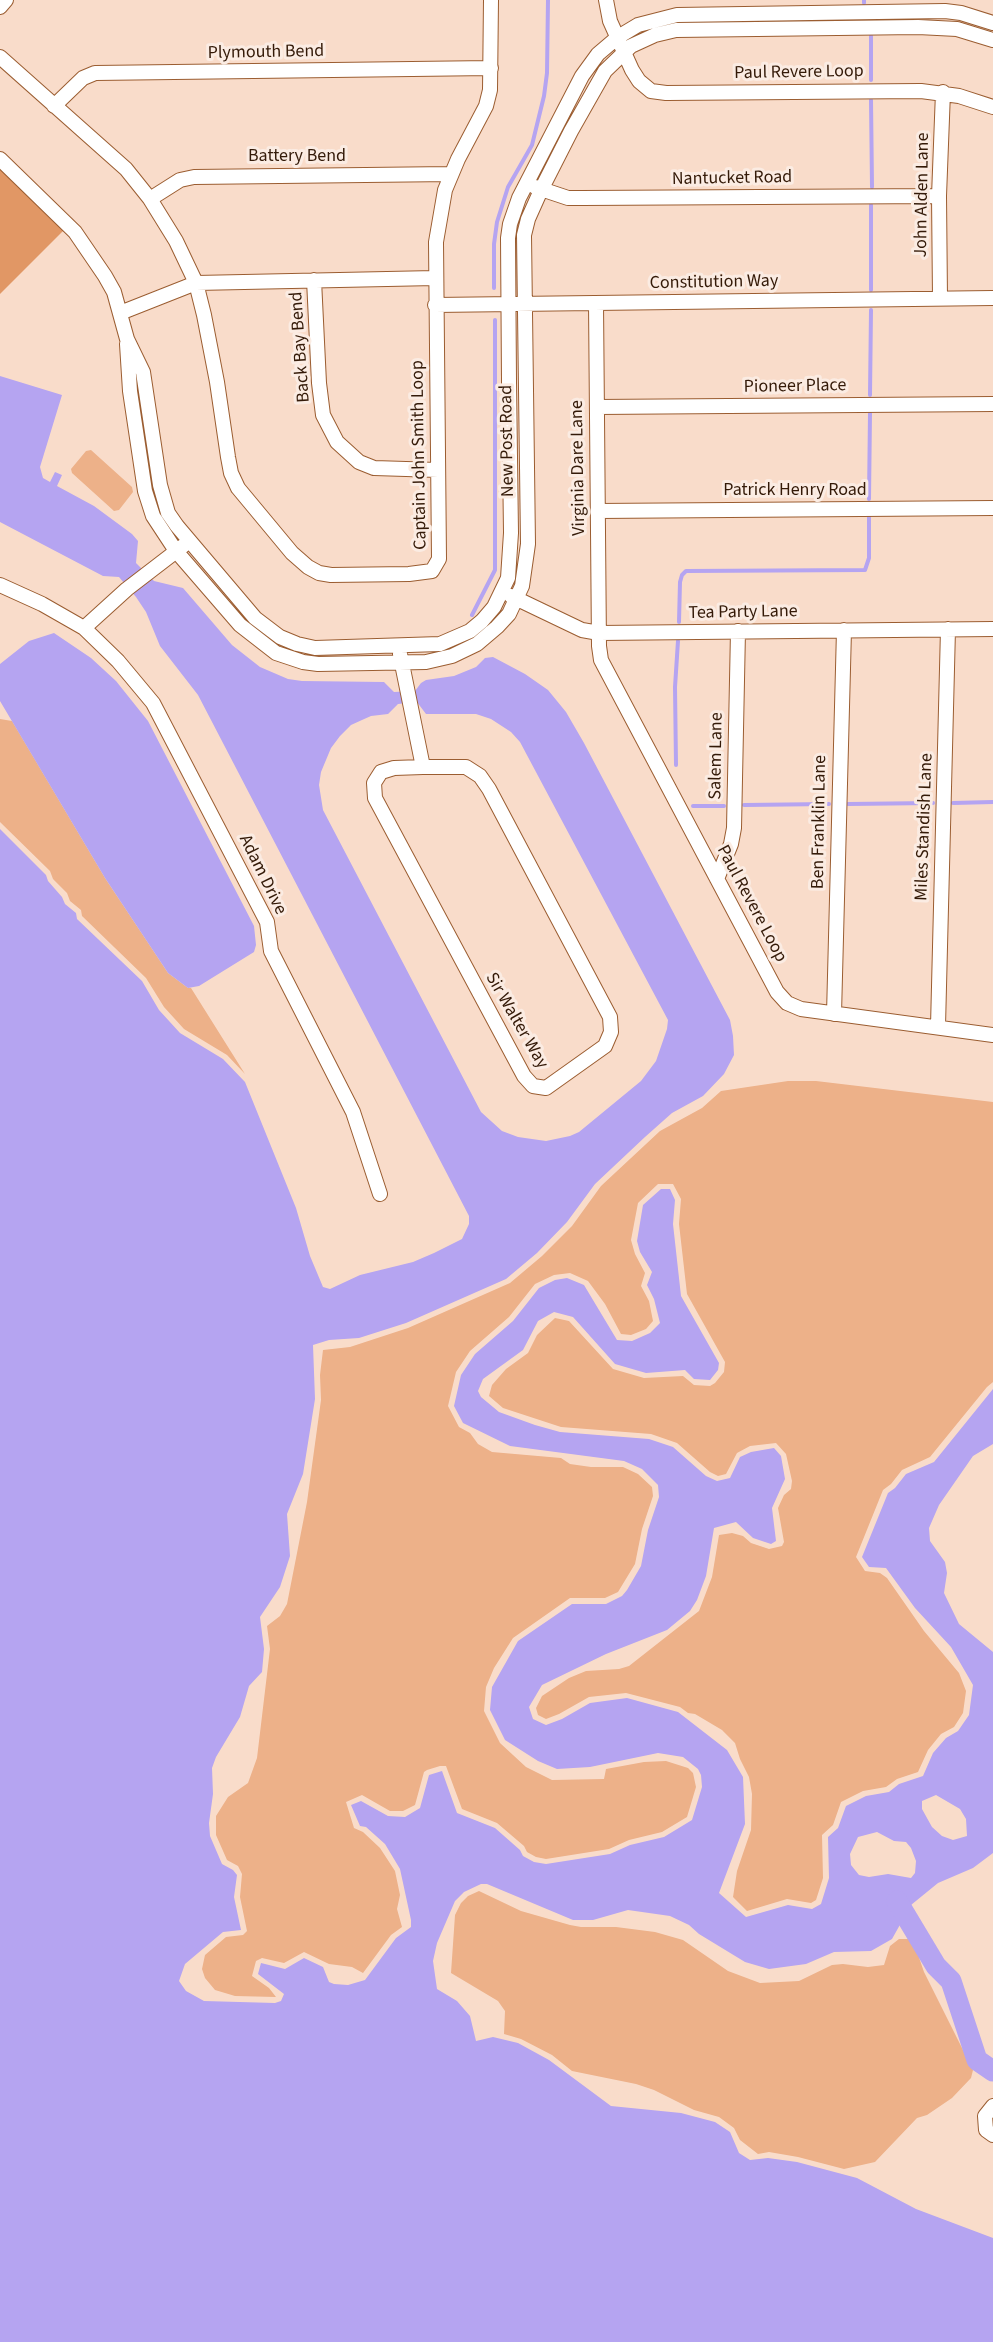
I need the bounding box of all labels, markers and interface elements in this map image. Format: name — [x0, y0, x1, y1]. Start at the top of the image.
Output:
street label: Plymouth Bend — [208, 41, 324, 65]
street label: Paul Revere Loop — [734, 61, 864, 85]
street label: John Alden Lane — [911, 132, 935, 258]
street label: Battery Bend — [248, 146, 346, 168]
street label: Nantucket Road — [672, 167, 792, 191]
street label: Constitution Way — [650, 271, 778, 295]
street label: Back Bay Bend — [286, 291, 316, 403]
street label: Captain John Smith Loop — [408, 360, 432, 550]
street label: Pioneer Place — [744, 375, 846, 399]
street label: New Post Road — [496, 385, 520, 497]
street label: Virginia Dare Lane — [567, 400, 591, 536]
street label: Patrick Henry Road — [723, 480, 867, 502]
street label: Tea Party Lane — [688, 601, 798, 625]
street label: Salem Lane — [705, 712, 729, 800]
street label: Miles Standish Lane — [912, 753, 938, 901]
street label: Ben Franklin Lane — [808, 755, 832, 889]
street label: Adam Drive — [233, 831, 291, 919]
street label: Paul Revere Loop — [711, 842, 791, 966]
street label: Sir Walter Way — [480, 969, 552, 1073]

